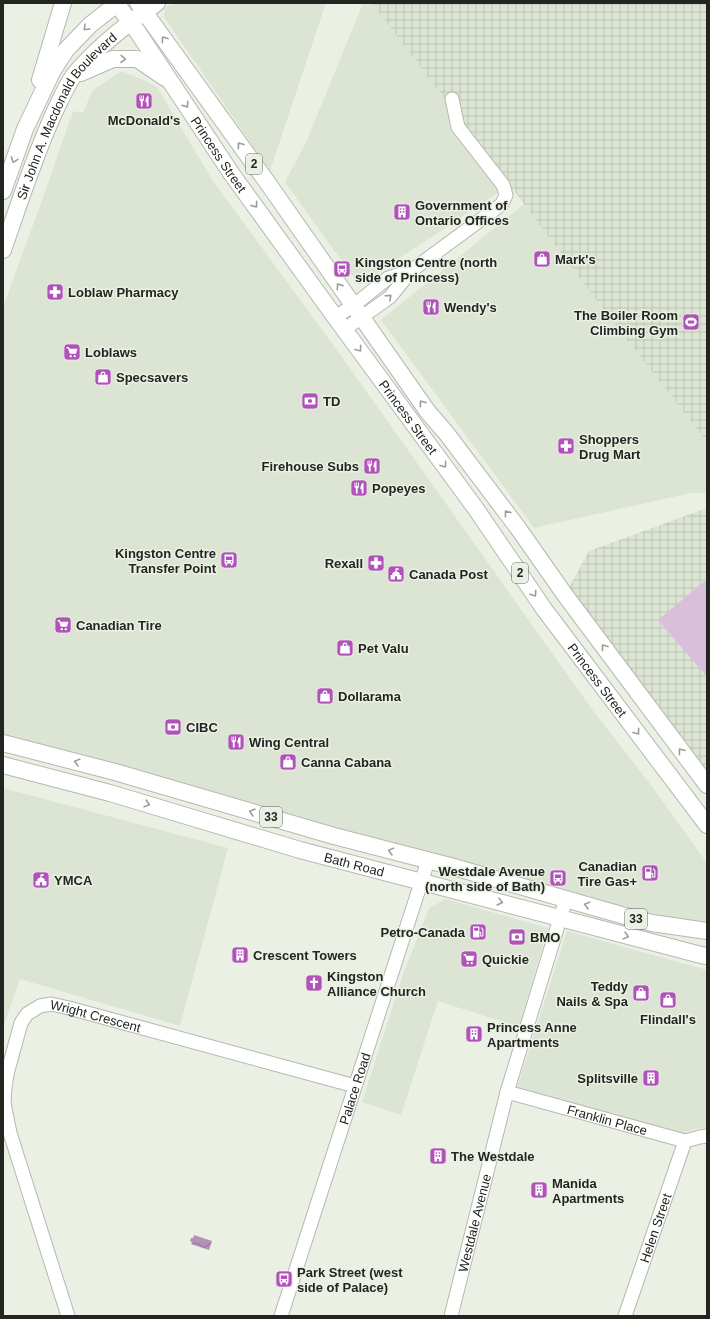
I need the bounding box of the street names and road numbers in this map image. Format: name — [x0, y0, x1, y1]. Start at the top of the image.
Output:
street label: Sir John A. Macdonald Boulevard — [14, 30, 120, 202]
street label: Princess Street — [188, 114, 250, 196]
road number: 2 — [246, 154, 262, 174]
street label: Princess Street — [376, 377, 440, 458]
road number: 2 — [512, 563, 528, 583]
street label: Princess Street — [565, 641, 630, 720]
road number: 33 — [260, 807, 282, 827]
street label: Bath Road — [322, 850, 386, 880]
road number: 33 — [625, 909, 647, 929]
street label: Wright Crescent — [49, 997, 143, 1035]
street label: Palace Road — [336, 1051, 374, 1126]
street label: Franklin Place — [565, 1102, 649, 1138]
street label: Westdale Avenue — [455, 1172, 494, 1274]
street label: Helen Street — [637, 1191, 675, 1265]

